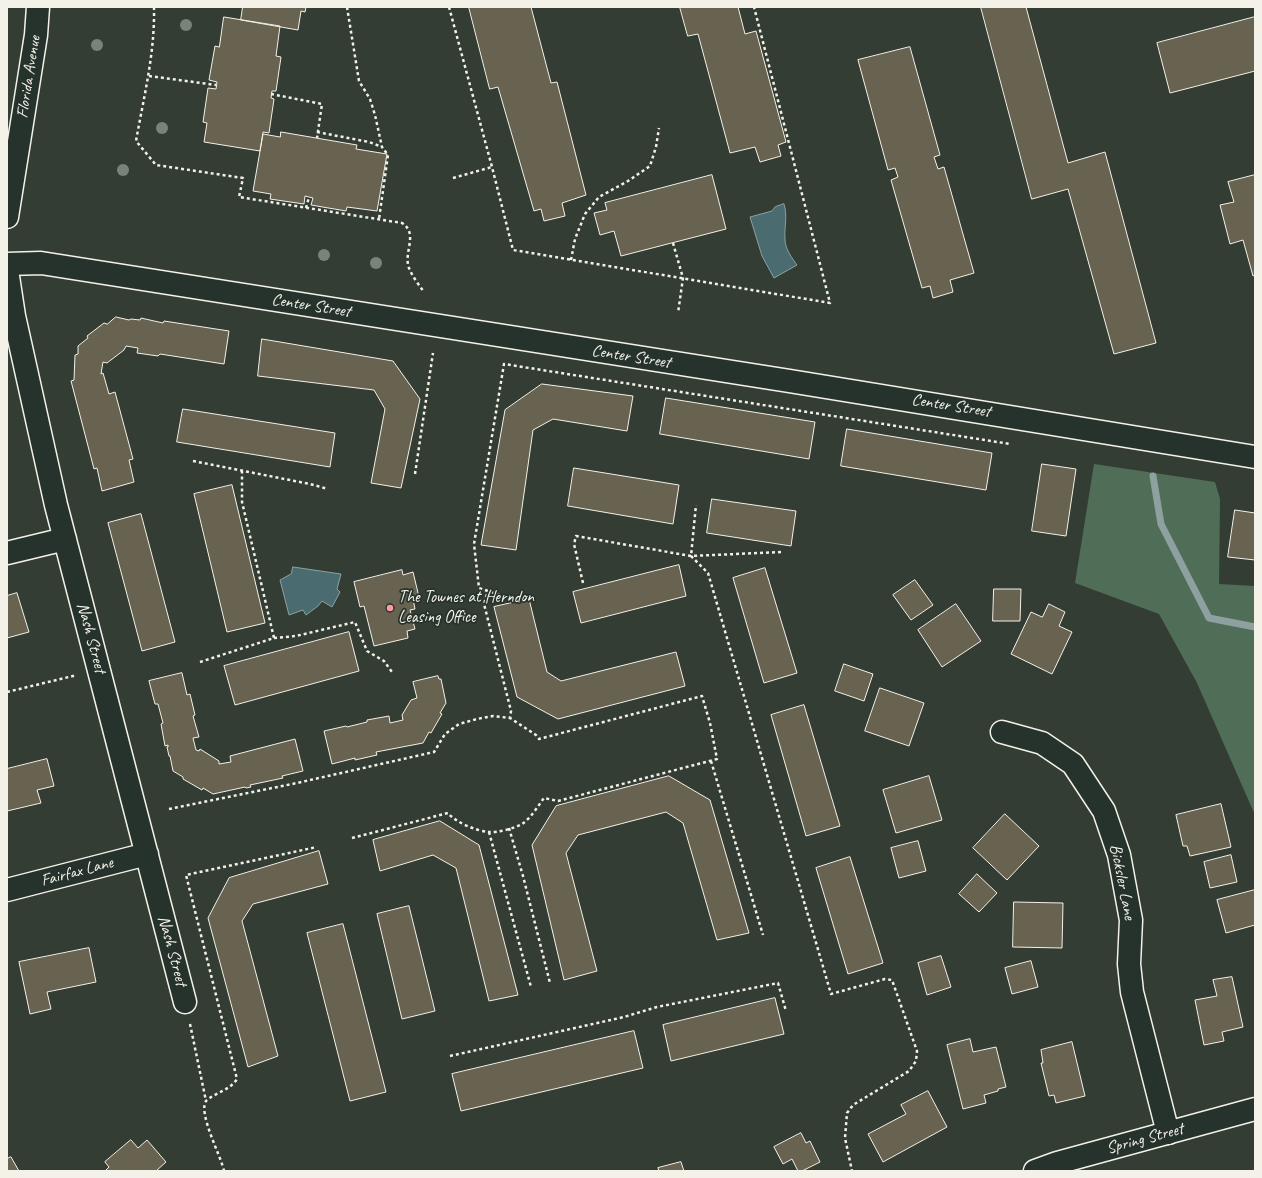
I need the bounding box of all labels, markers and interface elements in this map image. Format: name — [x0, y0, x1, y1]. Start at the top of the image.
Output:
street label: Florida Avenue — [12, 34, 46, 120]
street label: Center Street — [270, 290, 352, 322]
street label: Center Street — [590, 341, 672, 373]
street label: Center Street — [910, 390, 992, 422]
place label: The Townes at Herndon Leasing Office — [398, 588, 534, 628]
street label: Nash Street — [72, 600, 110, 676]
marker: The Townes at Herndon Leasing Office — [385, 603, 395, 613]
street label: Bicksler Lane — [1105, 842, 1139, 922]
street label: Fairfax Lane — [39, 853, 115, 891]
street label: Nash Street — [153, 913, 191, 989]
street label: Spring Street — [1104, 1119, 1186, 1159]

